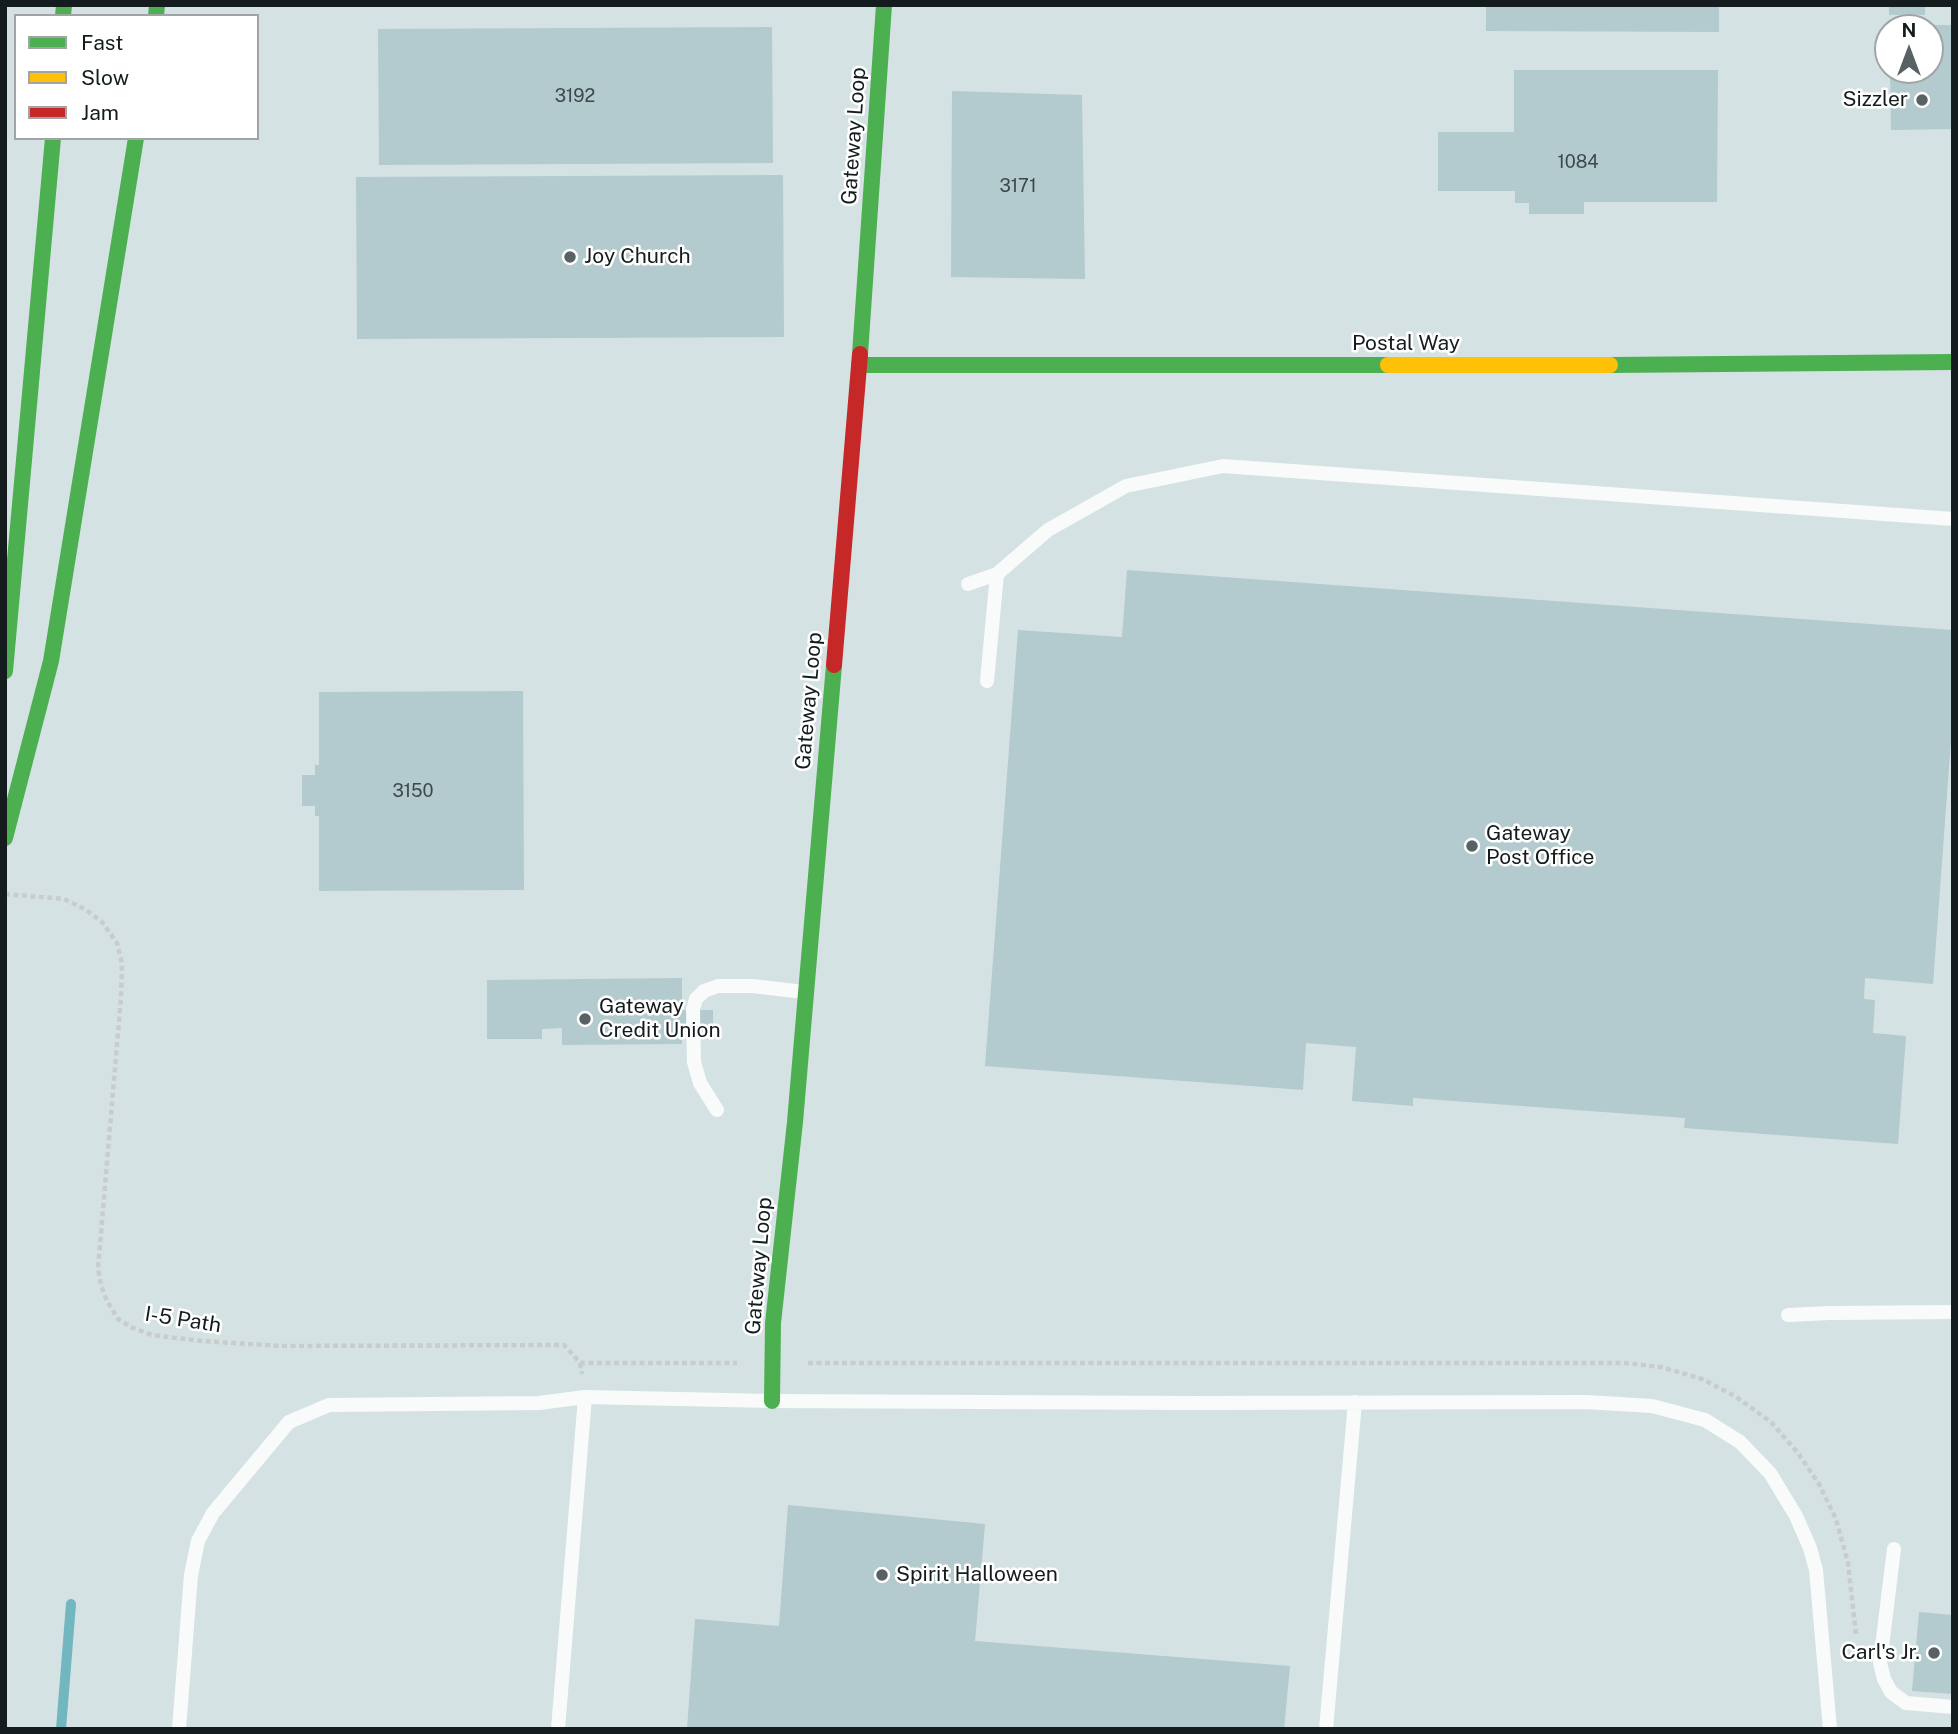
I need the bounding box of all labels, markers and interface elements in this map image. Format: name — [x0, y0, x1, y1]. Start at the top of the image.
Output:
legend — [14, 14, 259, 140]
north arrow — [1874, 14, 1944, 84]
text: N — [1902, 19, 1916, 41]
text: Fast — [81, 30, 123, 55]
text: Slow — [81, 65, 129, 90]
street label: Gateway Loop — [837, 66, 871, 206]
house number: 3192 — [555, 85, 595, 107]
place label: Sizzler — [1842, 87, 1908, 113]
marker: Sizzler — [1914, 92, 1930, 108]
text: Jam — [81, 100, 119, 125]
house number: 1084 — [1557, 151, 1599, 173]
house number: 3171 — [999, 175, 1037, 197]
place label: Joy Church — [584, 244, 691, 270]
marker: Joy Church — [562, 249, 578, 265]
street label: Postal Way — [1352, 331, 1460, 357]
street label: Gateway Loop — [790, 631, 828, 771]
house number: 3150 — [392, 780, 434, 802]
place label: Gateway Post Office — [1486, 821, 1594, 871]
marker: Gateway Post Office — [1464, 838, 1480, 854]
place label: Gateway Credit Union — [599, 994, 721, 1044]
marker: Gateway Credit Union — [577, 1011, 593, 1027]
street label: Gateway Loop — [740, 1196, 778, 1336]
street label: I-5 Path — [143, 1302, 223, 1338]
place label: Spirit Halloween — [896, 1562, 1058, 1588]
marker: Spirit Halloween — [874, 1567, 890, 1583]
place label: Carl's Jr. — [1841, 1640, 1920, 1666]
marker: Carl's Jr. — [1926, 1645, 1942, 1661]

